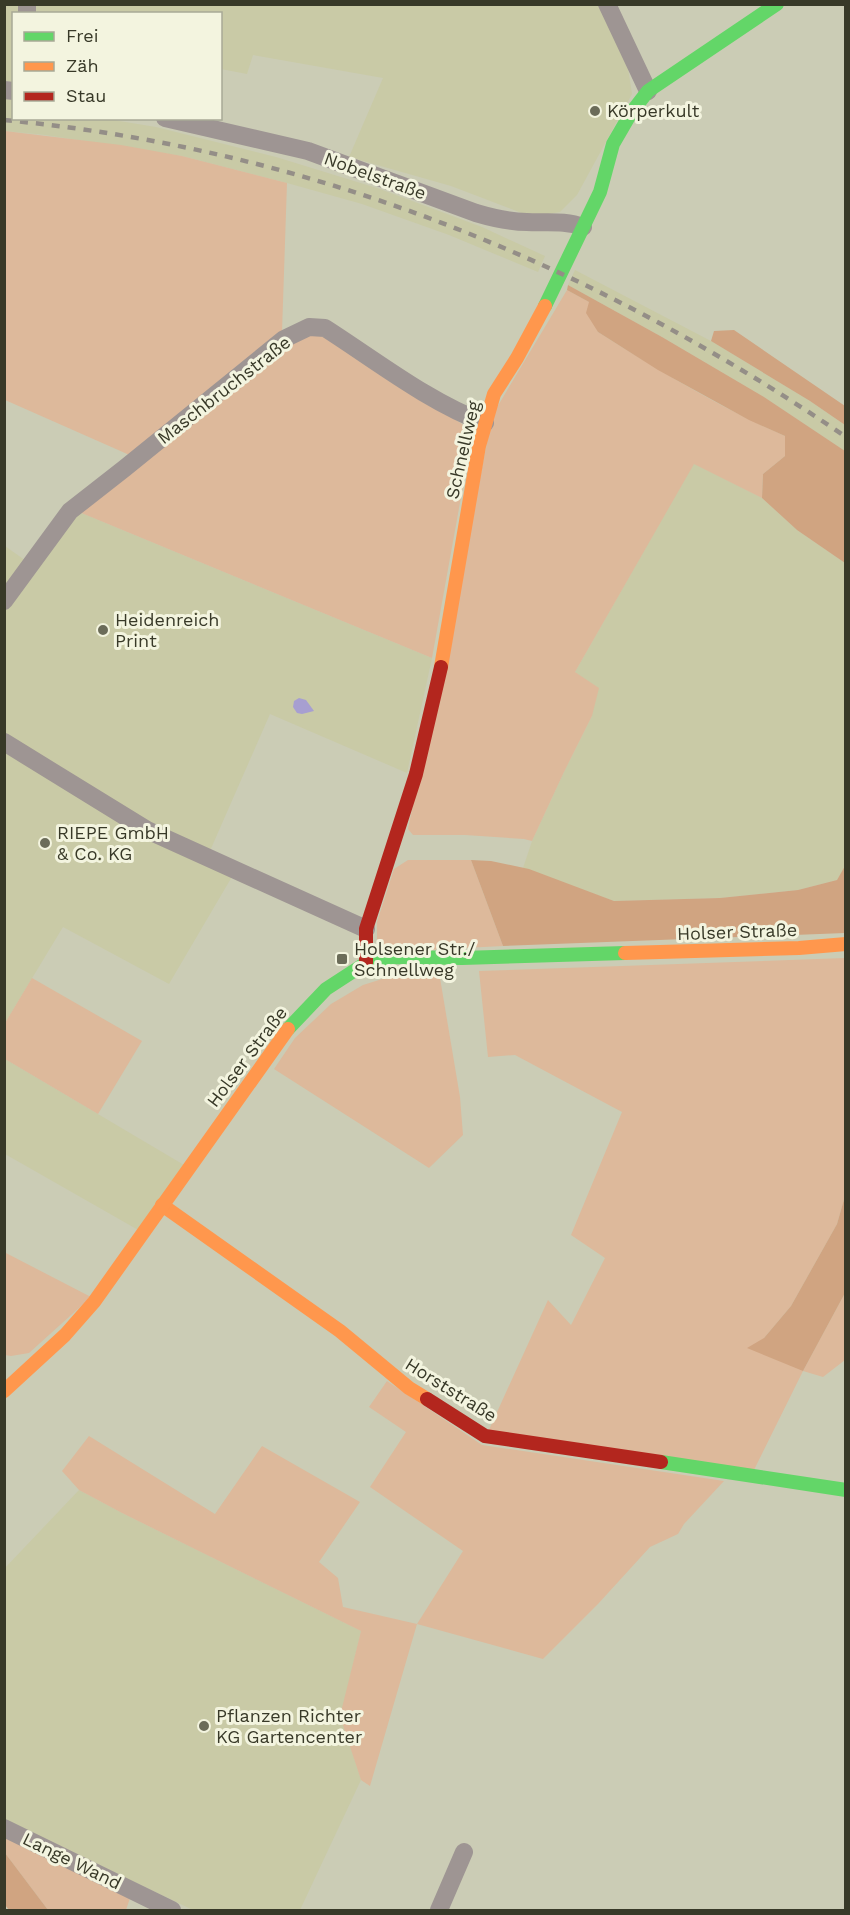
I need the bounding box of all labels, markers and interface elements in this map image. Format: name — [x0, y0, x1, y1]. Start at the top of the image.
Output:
legend — [12, 12, 222, 120]
text: Frei — [66, 25, 98, 46]
text: Zäh — [66, 55, 99, 76]
text: Stau — [66, 85, 106, 106]
place label: Körperkult — [607, 100, 700, 121]
marker: Körperkult — [588, 104, 602, 118]
street label: Nobelstraße — [321, 147, 429, 204]
street label: Maschbruchstraße — [153, 331, 294, 448]
street label: Schnellweg — [441, 399, 484, 501]
place label: Heidenreich Print — [115, 609, 220, 651]
marker: Heidenreich Print — [96, 623, 110, 637]
place label: RIEPE GmbH & Co. KG — [57, 822, 169, 864]
marker: RIEPE GmbH & Co. KG — [38, 836, 52, 850]
street label: Holser Straße — [677, 919, 797, 944]
place label: Holsener Str./ Schnellweg — [354, 938, 476, 980]
marker: Holsener Str./ Schnellweg — [335, 952, 349, 966]
street label: Holser Straße — [202, 1002, 291, 1111]
street label: Horststraße — [402, 1353, 501, 1426]
place label: Pflanzen Richter KG Gartencenter — [216, 1705, 362, 1747]
marker: Pflanzen Richter KG Gartencenter — [197, 1719, 211, 1733]
street label: Lange Wand — [20, 1828, 125, 1893]

